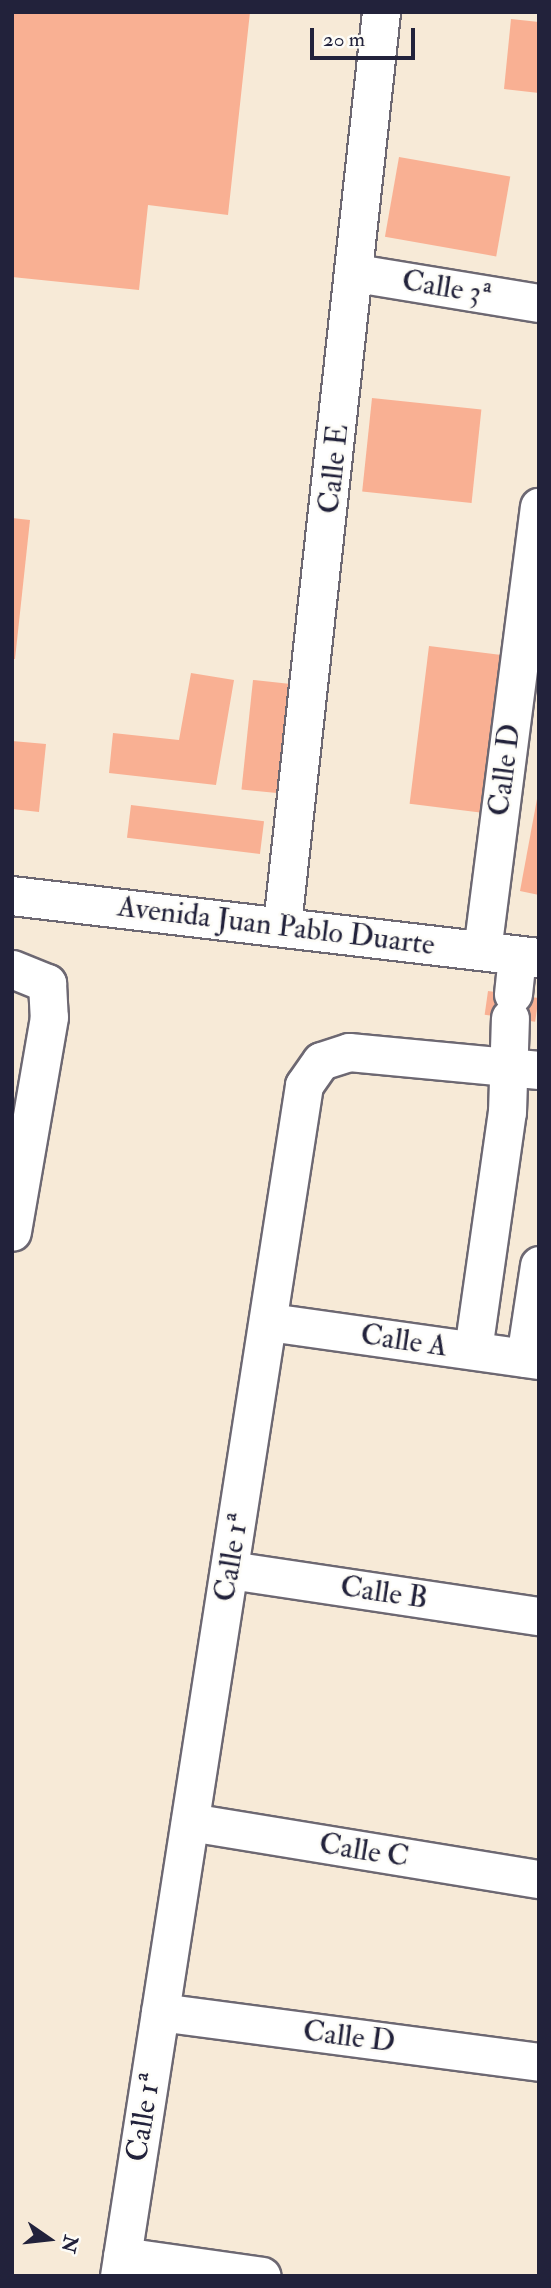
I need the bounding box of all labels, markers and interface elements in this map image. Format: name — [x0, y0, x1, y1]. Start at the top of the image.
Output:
scale bar — [313, 14, 418, 58]
text: 20 m — [323, 26, 365, 53]
street label: Calle 3ª — [399, 263, 495, 313]
street label: Calle E — [311, 422, 357, 516]
street label: Calle D — [481, 722, 529, 818]
street label: Avenida Juan Pablo Duarte — [115, 889, 437, 963]
street label: Calle A — [358, 1317, 450, 1365]
street label: Calle 1ª — [207, 1510, 257, 1604]
street label: Calle B — [338, 1569, 430, 1617]
street label: Calle C — [317, 1826, 411, 1876]
street label: Calle D — [301, 2013, 397, 2061]
street label: Calle 1ª — [119, 2070, 169, 2164]
north arrow — [14, 2204, 84, 2274]
text: N — [56, 2233, 83, 2255]

